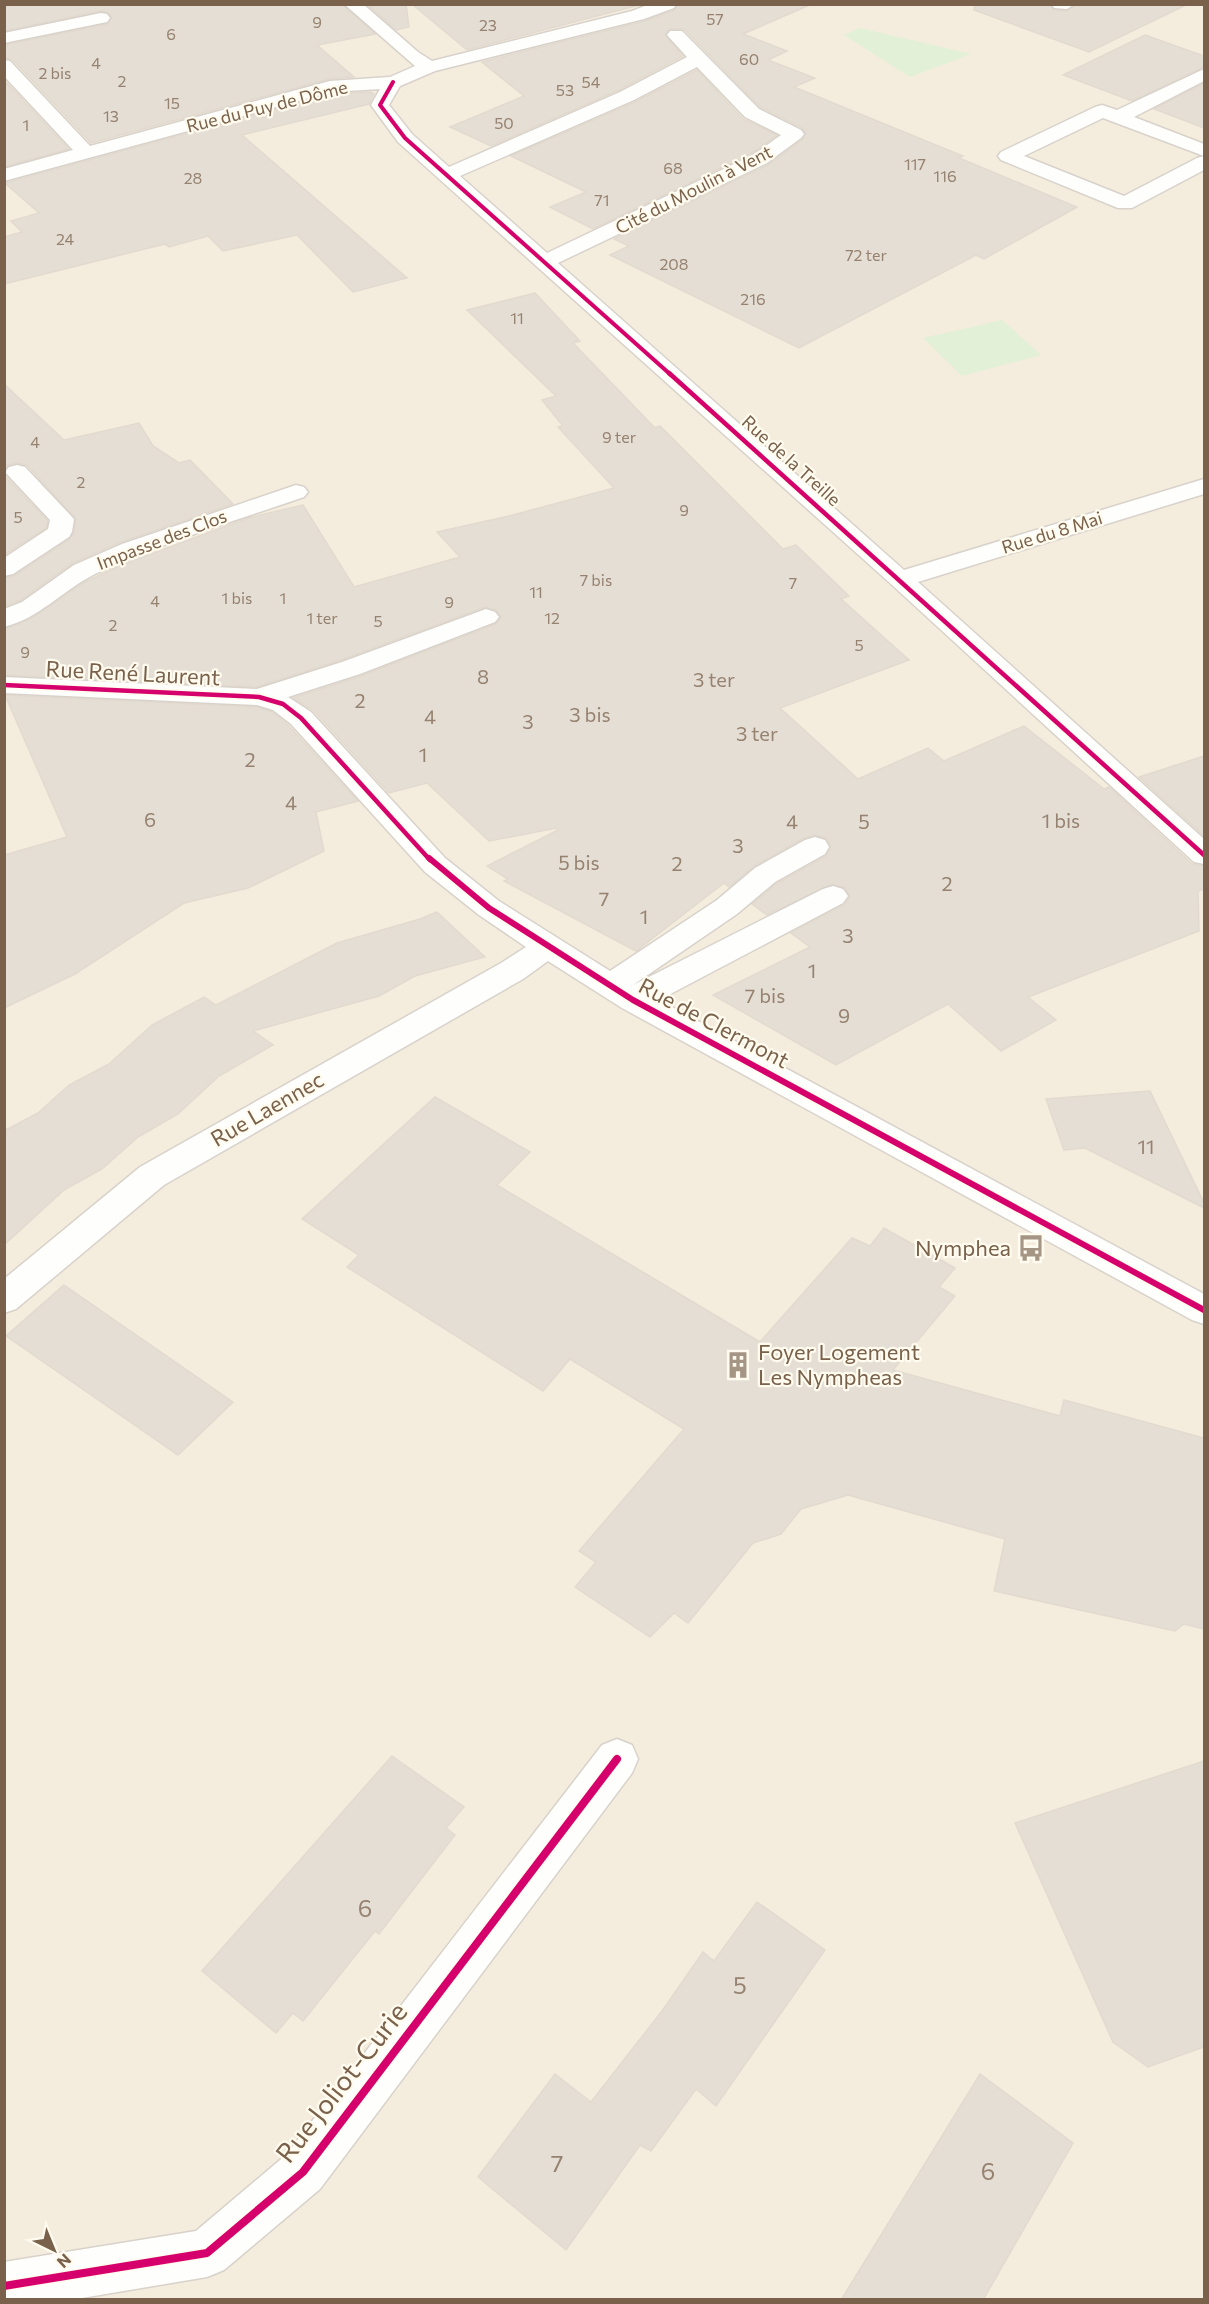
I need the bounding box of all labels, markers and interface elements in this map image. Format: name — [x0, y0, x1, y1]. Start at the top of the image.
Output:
house number: 57 — [706, 9, 724, 28]
house number: 9 — [312, 12, 322, 31]
house number: 23 — [479, 15, 497, 34]
house number: 6 — [166, 24, 176, 43]
house number: 60 — [739, 49, 759, 68]
house number: 4 — [91, 53, 101, 72]
house number: 2 bis — [39, 63, 71, 82]
house number: 2 — [118, 71, 127, 90]
house number: 54 — [582, 72, 601, 91]
street label: Rue du Puy de Dôme — [184, 75, 350, 137]
house number: 53 — [556, 80, 574, 99]
house number: 15 — [164, 93, 180, 112]
house number: 13 — [103, 106, 119, 125]
house number: 50 — [494, 113, 514, 132]
house number: 1 — [23, 115, 29, 134]
street label: Cité du Moulin à Vent — [611, 140, 776, 238]
house number: 117 — [904, 154, 926, 173]
house number: 68 — [663, 158, 683, 177]
house number: 116 — [933, 166, 957, 185]
house number: 28 — [184, 168, 202, 187]
house number: 71 — [594, 190, 610, 209]
house number: 24 — [56, 229, 74, 248]
house number: 72 ter — [845, 245, 887, 264]
house number: 208 — [660, 254, 688, 273]
house number: 216 — [740, 289, 766, 308]
house number: 11 — [510, 308, 524, 327]
street label: Rue de la Treille — [738, 410, 846, 510]
house number: 9 ter — [602, 427, 637, 446]
house number: 4 — [30, 432, 40, 451]
house number: 2 — [77, 472, 86, 491]
house number: 9 — [679, 500, 689, 519]
street label: Impasse des Clos — [94, 504, 230, 574]
street label: Rue du 8 Mai — [999, 506, 1105, 558]
house number: 5 — [13, 507, 23, 526]
house number: 7 bis — [580, 570, 612, 589]
house number: 7 — [789, 573, 797, 592]
house number: 11 — [529, 582, 543, 601]
house number: 1 bis — [222, 588, 252, 607]
house number: 1 — [280, 588, 286, 607]
house number: 4 — [150, 591, 160, 610]
house number: 9 — [444, 592, 454, 611]
house number: 1 ter — [306, 608, 338, 627]
house number: 12 — [544, 608, 560, 627]
house number: 5 — [373, 611, 383, 630]
house number: 2 — [109, 615, 118, 634]
house number: 5 — [854, 635, 864, 654]
house number: 9 — [20, 642, 30, 661]
street label: Rue René Laurent — [45, 654, 221, 691]
house number: 8 — [477, 664, 489, 688]
house number: 3 ter — [693, 667, 735, 691]
house number: 2 — [354, 688, 366, 712]
house number: 3 bis — [569, 702, 611, 726]
house number: 4 — [424, 704, 436, 728]
house number: 3 — [522, 709, 534, 733]
house number: 3 ter — [736, 721, 778, 745]
house number: 1 — [419, 742, 427, 766]
house number: 2 — [244, 747, 256, 771]
house number: 4 — [285, 790, 297, 814]
house number: 6 — [144, 807, 156, 831]
house number: 1 bis — [1042, 808, 1080, 832]
house number: 4 — [786, 809, 798, 833]
house number: 5 — [858, 809, 870, 833]
house number: 3 — [732, 833, 744, 857]
house number: 5 bis — [558, 850, 600, 874]
house number: 2 — [671, 851, 683, 875]
house number: 2 — [941, 871, 953, 895]
house number: 7 — [599, 886, 609, 910]
house number: 1 — [640, 904, 648, 928]
house number: 3 — [842, 923, 854, 947]
house number: 1 — [808, 958, 816, 982]
street label: Rue de Clermont — [634, 972, 794, 1074]
house number: 7 bis — [745, 983, 785, 1007]
house number: 9 — [838, 1003, 850, 1027]
street label: Rue Laennec — [205, 1065, 328, 1152]
house number: 11 — [1137, 1134, 1155, 1158]
bus stop icon: Nymphea — [1016, 1233, 1046, 1263]
place label: Nymphea — [915, 1234, 1011, 1261]
place label: Foyer Logement Les Nympheas — [758, 1338, 920, 1390]
building icon: Foyer Logement Les Nympheas — [723, 1350, 753, 1380]
house number: 6 — [358, 1893, 372, 1922]
house number: 5 — [733, 1970, 747, 1999]
street label: Rue Joliot-Curie — [268, 1995, 414, 2169]
house number: 7 — [551, 2148, 563, 2177]
house number: 6 — [981, 2156, 995, 2185]
north arrow — [24, 2220, 84, 2280]
text: N — [54, 2250, 75, 2272]

